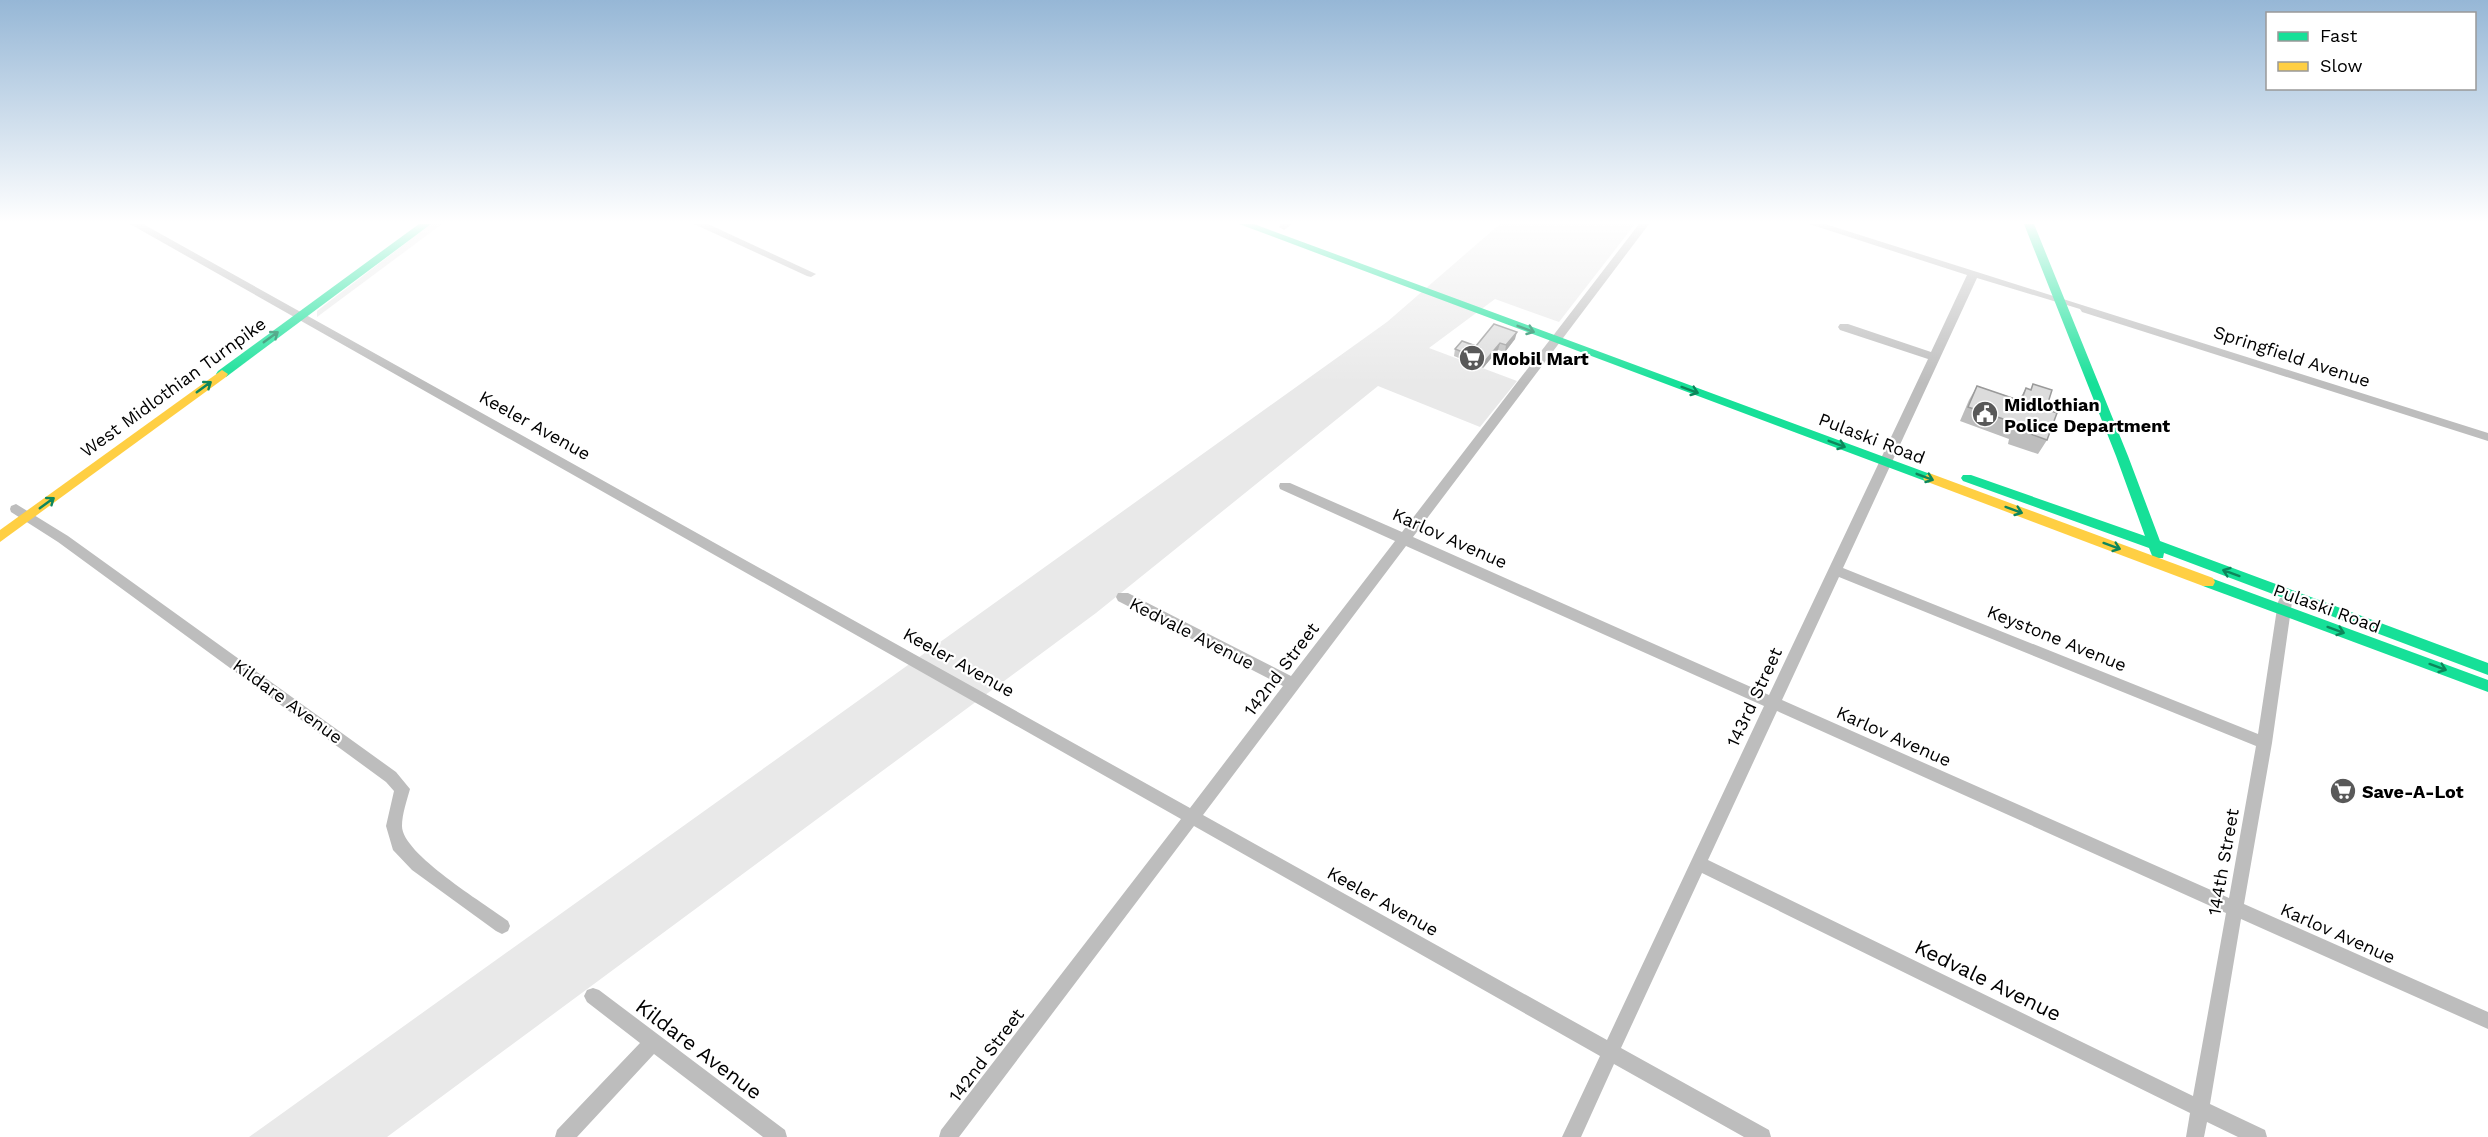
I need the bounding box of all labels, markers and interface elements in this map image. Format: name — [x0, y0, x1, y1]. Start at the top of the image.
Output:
legend — [2266, 12, 2476, 90]
text: Fast — [2320, 25, 2358, 46]
text: Slow — [2320, 55, 2363, 76]
street label: West Midlothian Turnpike — [76, 313, 270, 461]
street label: Springfield Avenue — [2211, 321, 2373, 391]
one-way arrow — [1517, 325, 1535, 336]
one-way arrow — [263, 331, 279, 343]
supermarket icon: Mobil Mart — [1457, 343, 1487, 373]
place label: Mobil Mart — [1492, 348, 1589, 369]
one-way arrow — [196, 381, 212, 393]
one-way arrow — [1680, 385, 1699, 396]
street label: Keeler Avenue — [476, 386, 594, 464]
place label: Midlothian Police Department — [2004, 394, 2170, 436]
public building icon: Midlothian Police Department — [1970, 399, 2000, 429]
street label: Pulaski Road — [1816, 408, 1928, 468]
one-way arrow — [1827, 439, 1846, 450]
one-way arrow — [1916, 472, 1934, 483]
one-way arrow — [39, 496, 55, 509]
street label: Karlov Avenue — [1389, 503, 1511, 573]
one-way arrow — [2004, 505, 2023, 516]
one-way arrow — [2102, 542, 2120, 553]
one-way arrow — [2223, 567, 2241, 578]
street label: Pulaski Road — [2271, 579, 2383, 637]
street label: Kedvale Avenue — [1126, 593, 1258, 673]
street label: Keystone Avenue — [1984, 600, 2130, 676]
street label: 142nd Street — [1239, 618, 1323, 720]
street label: Keeler Avenue — [900, 623, 1018, 701]
one-way arrow — [2326, 625, 2344, 636]
street label: 143rd Street — [1722, 644, 1786, 750]
street label: Kildare Avenue — [229, 654, 347, 748]
one-way arrow — [2428, 663, 2447, 674]
street label: Karlov Avenue — [1833, 701, 1955, 771]
supermarket icon: Save-A-Lot — [2328, 776, 2358, 806]
place label: Save-A-Lot — [2362, 781, 2464, 802]
street label: 144th Street — [2203, 807, 2243, 917]
street label: Keeler Avenue — [1324, 862, 1442, 940]
street label: Karlov Avenue — [2277, 898, 2399, 968]
street label: Kedvale Avenue — [1911, 934, 2065, 1026]
street label: Kildare Avenue — [631, 993, 767, 1105]
street label: 142nd Street — [944, 1004, 1028, 1106]

